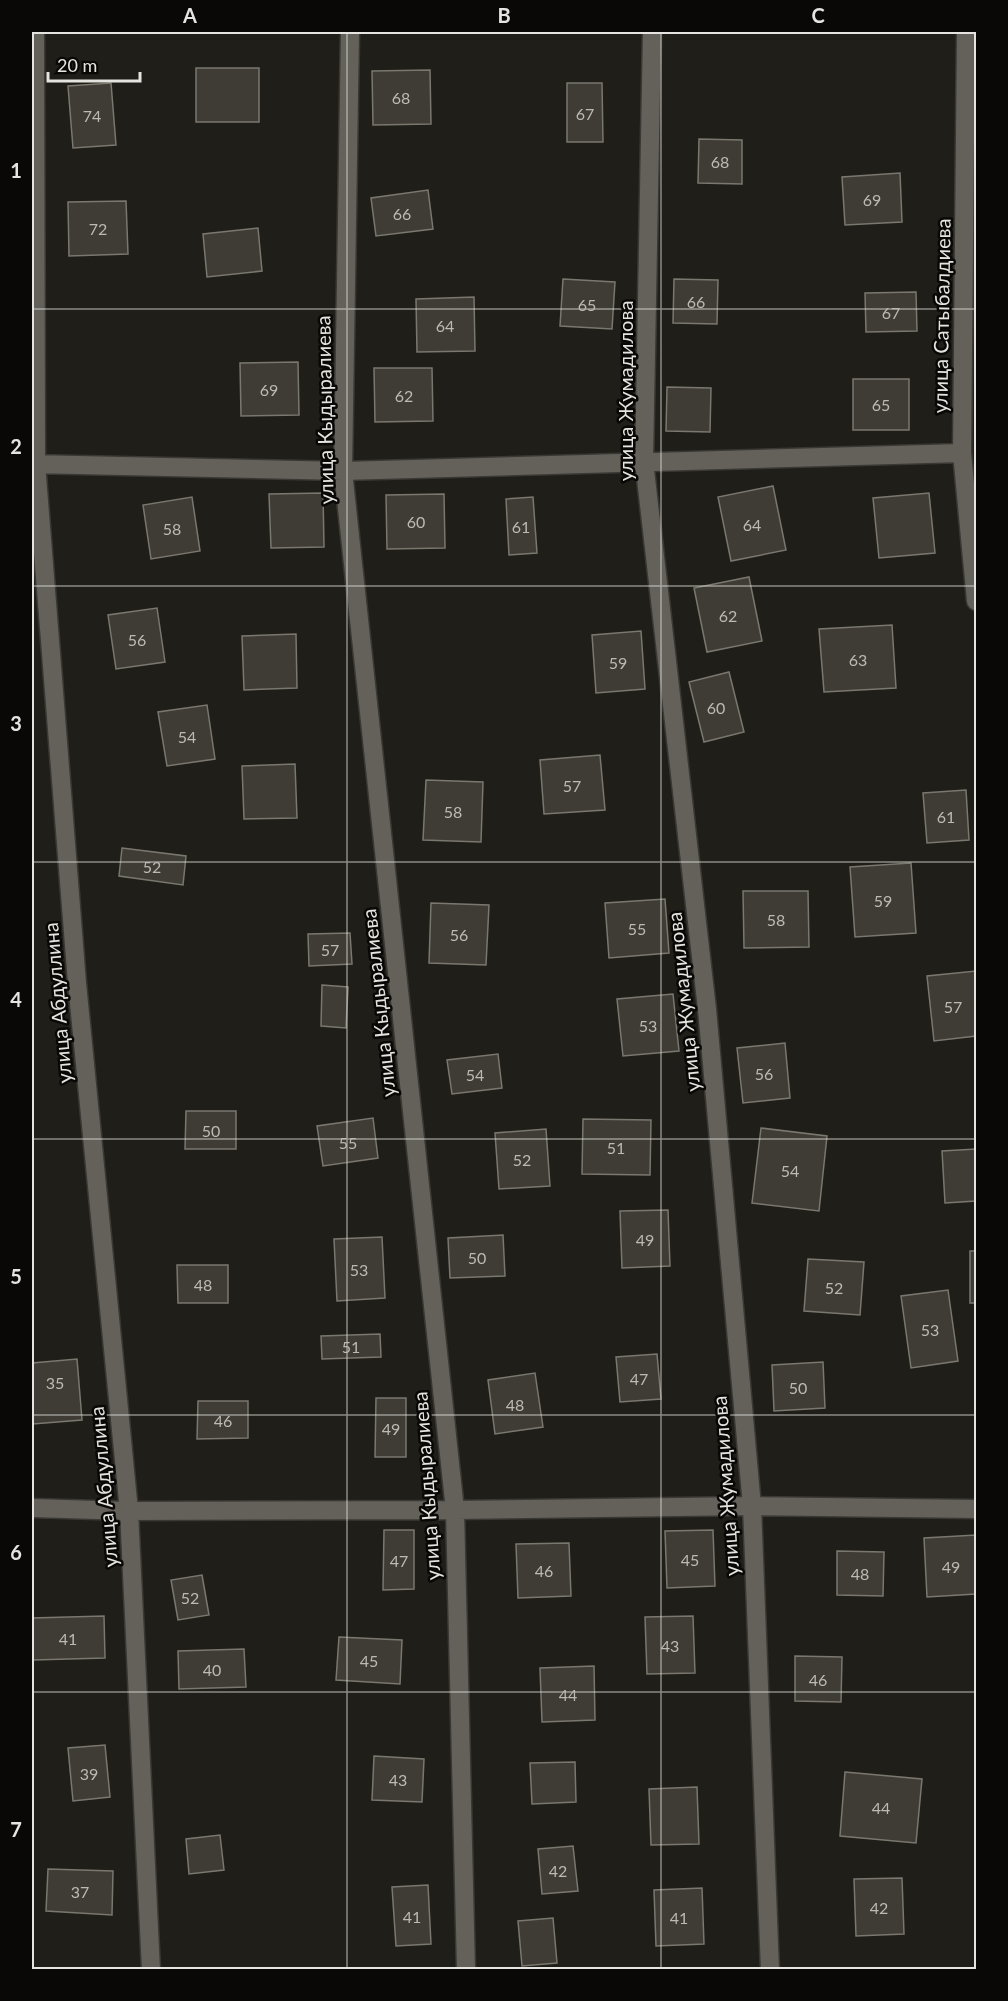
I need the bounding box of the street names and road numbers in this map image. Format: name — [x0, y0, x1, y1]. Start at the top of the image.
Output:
street label: улица Сатыбалдиева — [927, 218, 955, 414]
street label: улица Жумадилова — [613, 301, 637, 481]
street label: улица Кыдыралиева — [310, 315, 338, 505]
street label: улица Кыдыралиева — [356, 908, 400, 1098]
street label: улица Жумадилова — [662, 911, 704, 1093]
street label: улица Абдуллина — [38, 921, 76, 1085]
street label: улица Кыдыралиева — [407, 1391, 445, 1581]
street label: улица Жумадилова — [707, 1395, 743, 1577]
street label: улица Абдуллина — [84, 1405, 122, 1569]

